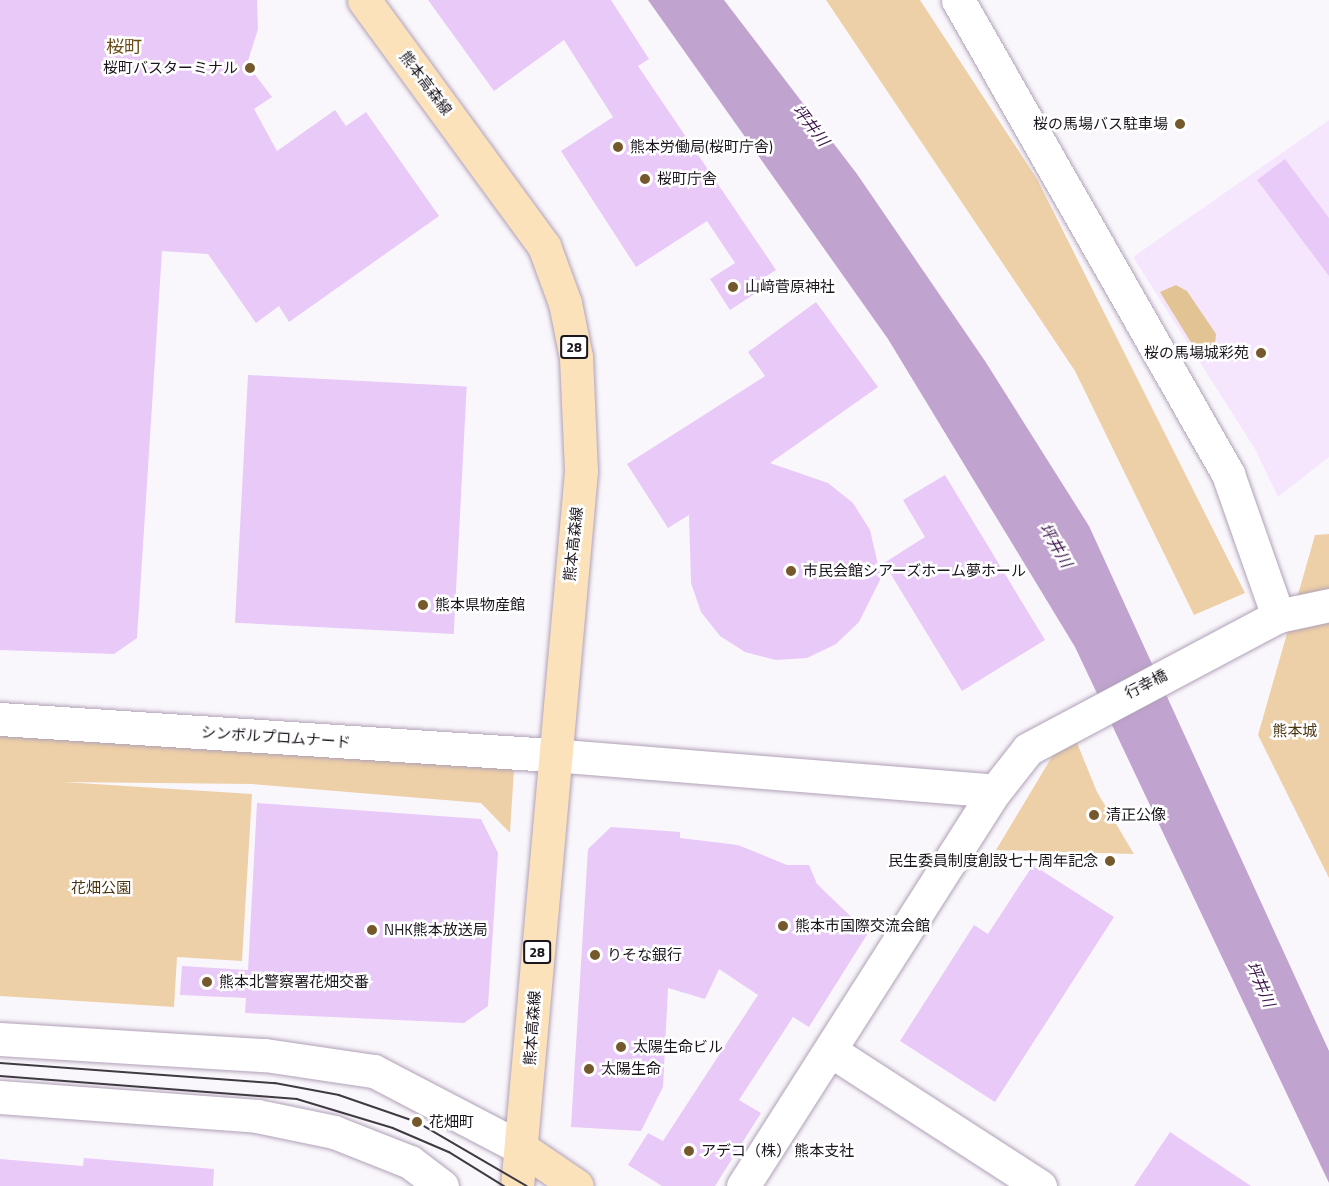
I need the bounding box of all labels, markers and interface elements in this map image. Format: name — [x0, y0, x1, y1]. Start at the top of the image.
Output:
district label: 桜町 — [106, 36, 142, 58]
street label: 熊本高森線 — [396, 48, 456, 118]
place label: 桜町バスターミナル — [103, 59, 238, 77]
marker: 桜町バスターミナル — [243, 61, 257, 75]
water label: 坪井川 — [789, 100, 833, 150]
place label: 桜の馬場バス駐車場 — [1033, 115, 1168, 133]
marker: 桜の馬場バス駐車場 — [1173, 117, 1187, 131]
place label: 熊本労働局(桜町庁舎) — [630, 138, 773, 156]
marker: 熊本労働局(桜町庁舎) — [611, 140, 625, 154]
place label: 桜町庁舎 — [657, 170, 717, 188]
marker: 桜町庁舎 — [638, 172, 652, 186]
place label: 山﨑菅原神社 — [745, 278, 835, 296]
marker: 山﨑菅原神社 — [726, 280, 740, 294]
road number: 28 — [559, 336, 589, 358]
place label: 桜の馬場城彩苑 — [1144, 344, 1249, 362]
marker: 桜の馬場城彩苑 — [1254, 346, 1268, 360]
street label: 熊本高森線 — [560, 506, 586, 582]
water label: 坪井川 — [1036, 519, 1076, 571]
place label: 市民会館シアーズホーム夢ホール — [803, 562, 1027, 580]
marker: 市民会館シアーズホーム夢ホール — [784, 564, 798, 578]
place label: 熊本県物産館 — [435, 596, 525, 614]
marker: 熊本県物産館 — [416, 598, 430, 612]
street label: 行幸橋 — [1122, 666, 1170, 702]
park label: 熊本城 — [1273, 722, 1317, 740]
street label: シンボルプロムナード — [201, 723, 351, 751]
place label: 清正公像 — [1106, 806, 1166, 824]
marker: 清正公像 — [1087, 808, 1101, 822]
place label: 民生委員制度創設七十周年記念 — [888, 852, 1098, 870]
marker: 民生委員制度創設七十周年記念 — [1103, 854, 1117, 868]
park label: 花畑公園 — [71, 879, 131, 897]
place label: 熊本市国際交流会館 — [795, 917, 930, 935]
marker: 熊本市国際交流会館 — [776, 919, 790, 933]
place label: NHK熊本放送局 — [384, 921, 488, 939]
marker: NHK熊本放送局 — [365, 923, 379, 937]
road number: 28 — [522, 941, 552, 963]
place label: りそな銀行 — [607, 946, 682, 964]
marker: りそな銀行 — [588, 948, 602, 962]
water label: 坪井川 — [1243, 958, 1279, 1010]
place label: 熊本北警察署花畑交番 — [219, 973, 369, 991]
marker: 熊本北警察署花畑交番 — [200, 975, 214, 989]
street label: 熊本高森線 — [520, 990, 544, 1066]
place label: 太陽生命ビル — [633, 1038, 723, 1056]
marker: 太陽生命ビル — [614, 1040, 628, 1054]
place label: 太陽生命 — [601, 1060, 661, 1078]
marker: 太陽生命 — [582, 1062, 596, 1076]
place label: 花畑町 — [429, 1113, 474, 1131]
marker: 花畑町 — [410, 1115, 424, 1129]
place label: アデコ（株） 熊本支社 — [701, 1142, 854, 1160]
marker: アデコ（株） 熊本支社 — [682, 1144, 696, 1158]

